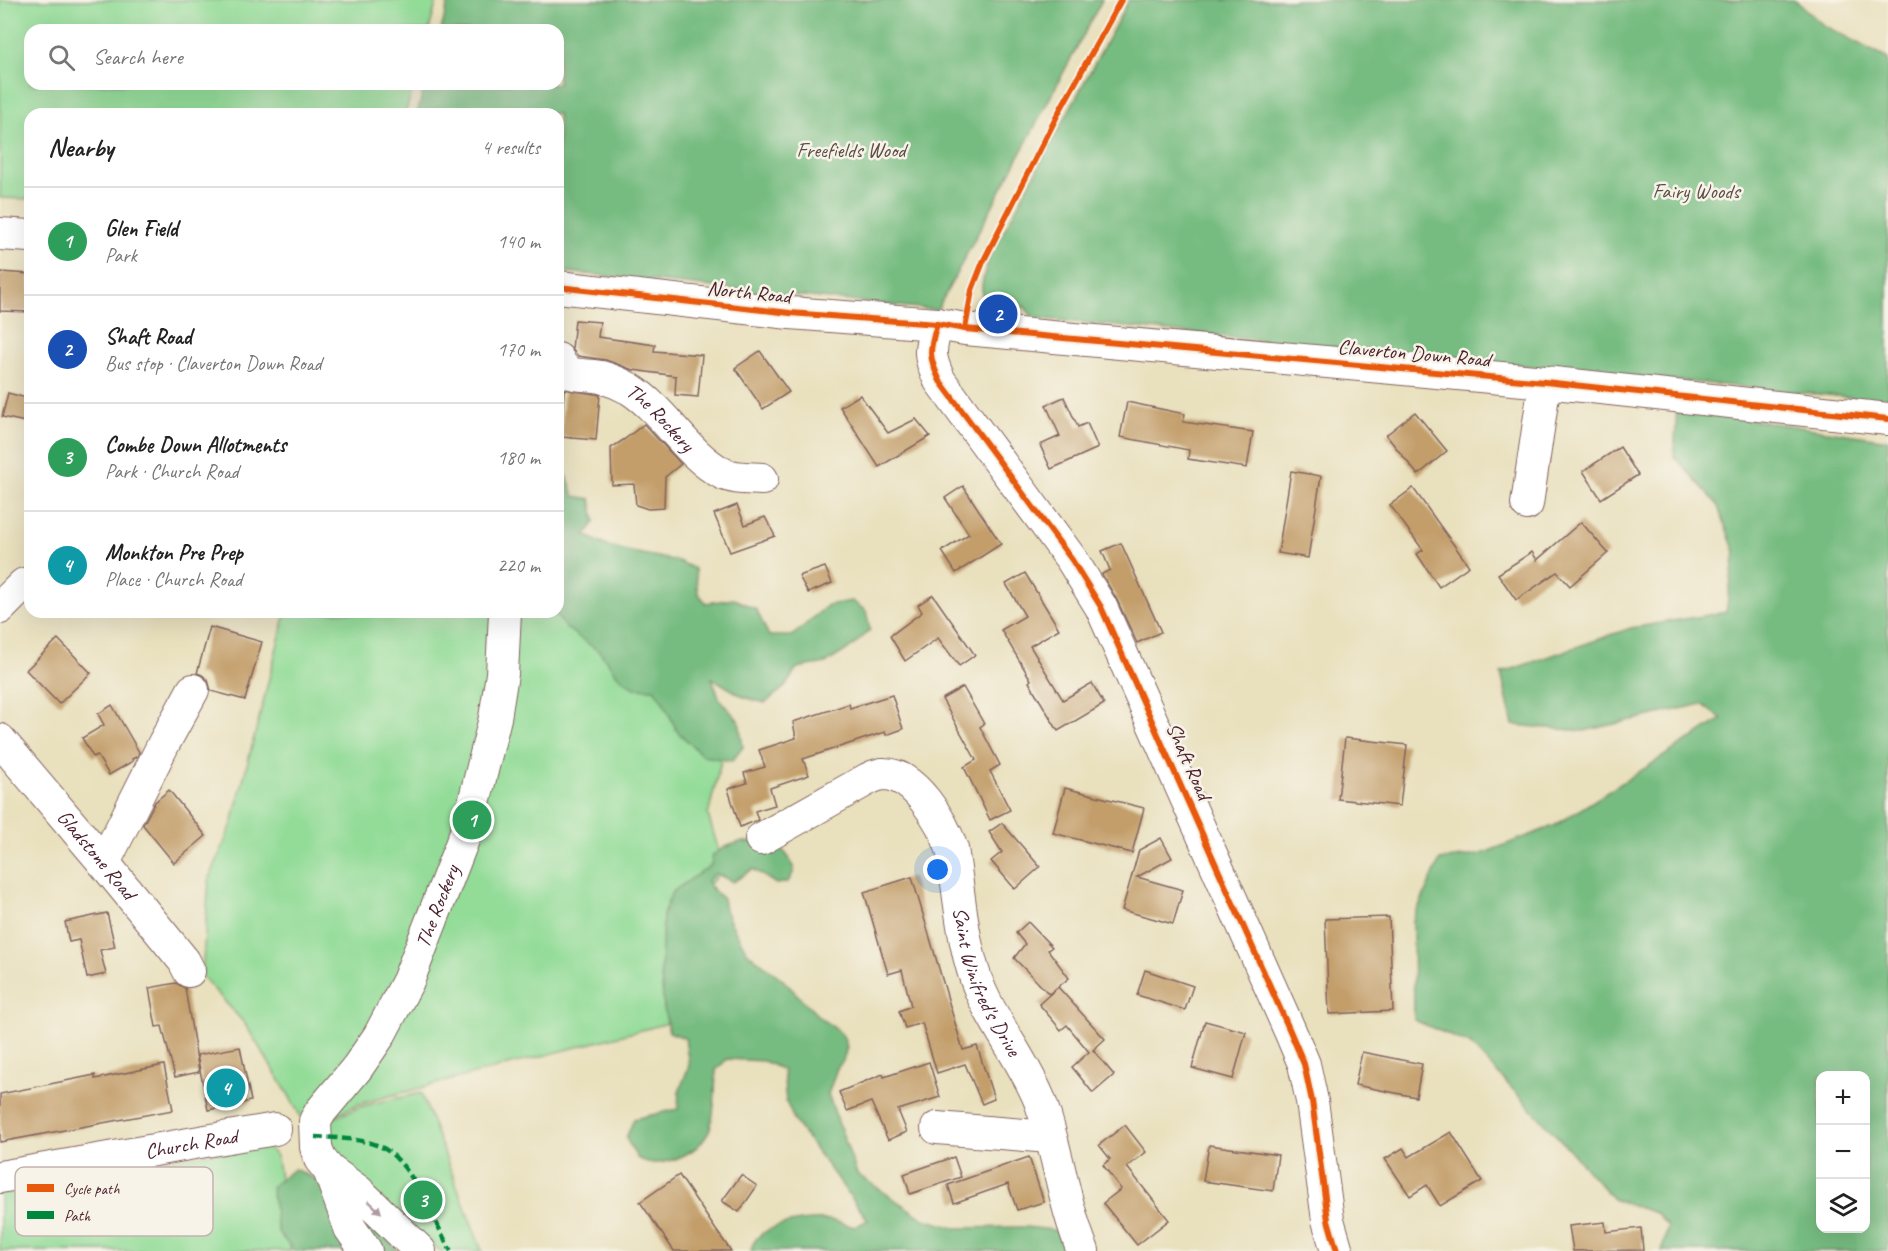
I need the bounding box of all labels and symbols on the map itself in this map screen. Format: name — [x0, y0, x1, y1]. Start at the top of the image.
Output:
park label: Freefields Wood — [796, 137, 909, 163]
park label: Fairy Woods — [1652, 178, 1741, 204]
street label: North Road — [706, 275, 796, 310]
pin: 2 — [978, 292, 1018, 336]
street label: Claverton Down Road — [1337, 333, 1495, 373]
street label: The Rockery — [622, 377, 701, 458]
street label: Shaft Road — [1161, 718, 1219, 807]
pin: 1 — [452, 798, 492, 842]
street label: Gladstone Road — [52, 804, 143, 907]
your location — [923, 855, 952, 884]
street label: The Rockery — [409, 860, 466, 951]
street label: Saint Winifred's Drive — [947, 906, 1027, 1062]
pin: 4 — [206, 1066, 246, 1110]
street label: Church Road — [143, 1122, 243, 1164]
legend — [15, 1167, 213, 1236]
pin: 3 — [404, 1178, 442, 1222]
text: Cycle path — [64, 1179, 120, 1199]
one-way arrow — [367, 1199, 381, 1213]
text: Path — [64, 1206, 91, 1226]

